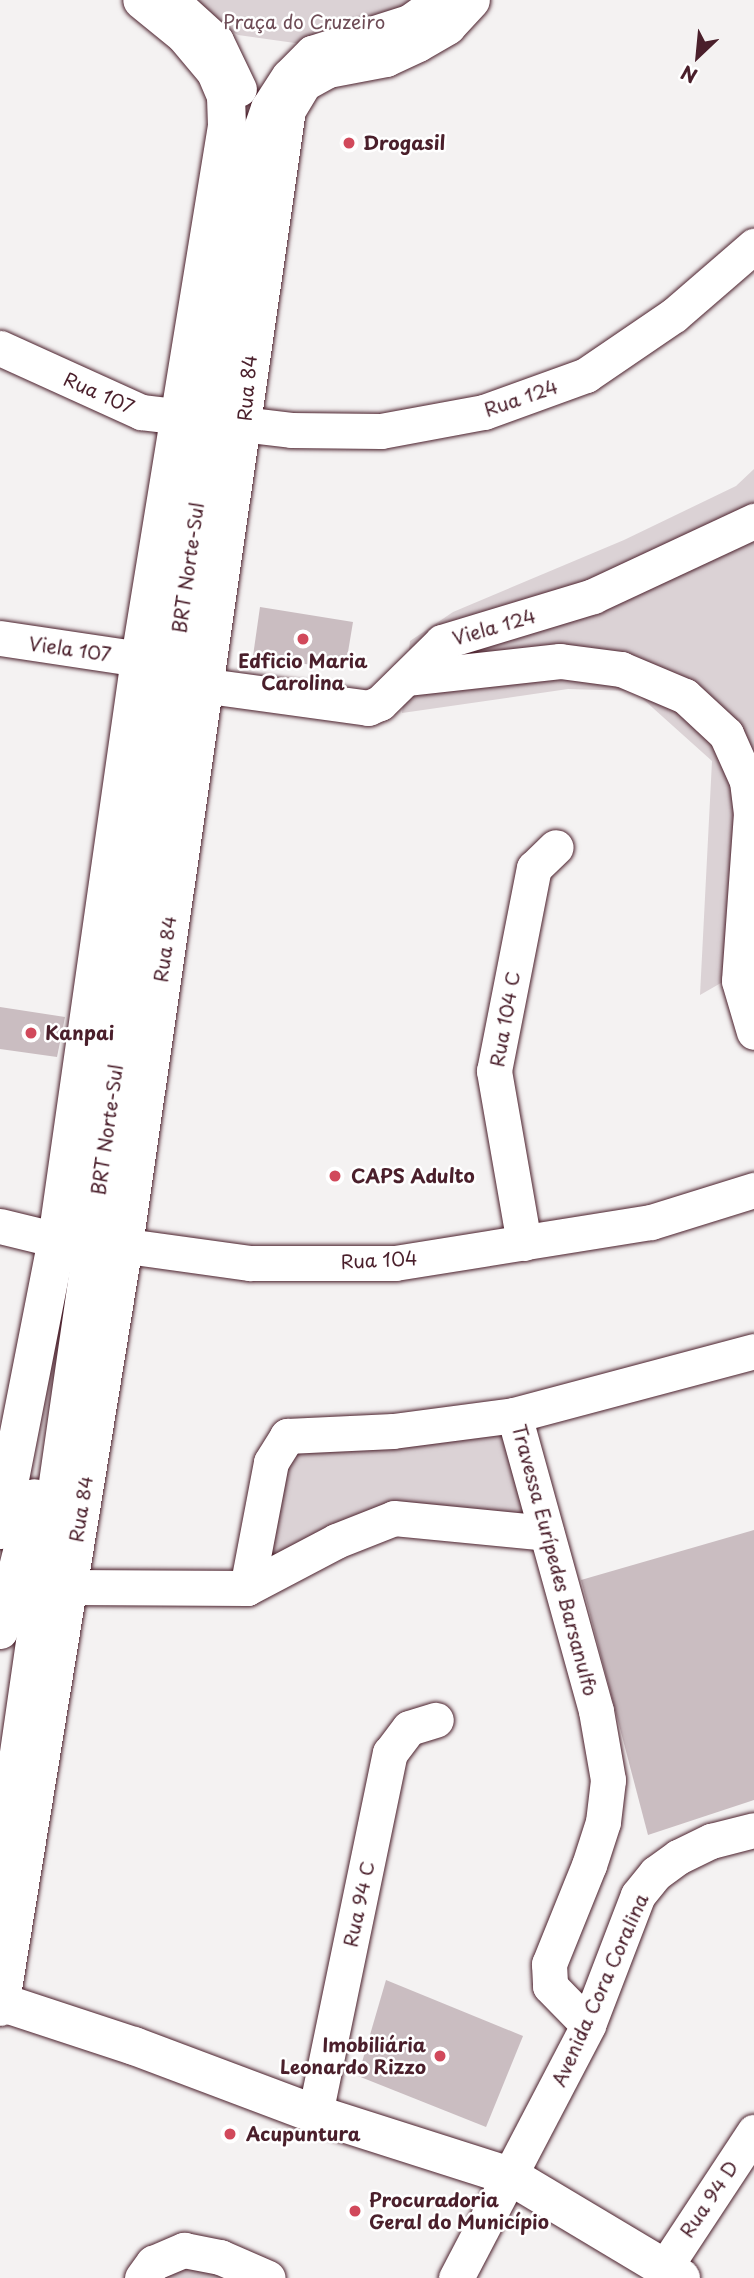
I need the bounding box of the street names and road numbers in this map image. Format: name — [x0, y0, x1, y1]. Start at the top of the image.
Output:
street label: Rua 84 — [233, 354, 261, 422]
street label: Rua 107 — [60, 367, 138, 419]
street label: Rua 124 — [481, 375, 561, 421]
street label: BRT Norte-Sul — [167, 501, 209, 635]
street label: Viela 124 — [450, 604, 538, 650]
street label: Viela 107 — [27, 632, 113, 666]
street label: Rua 84 — [149, 914, 181, 984]
street label: Rua 104 C — [485, 969, 525, 1069]
street label: BRT Norte-Sul — [86, 1063, 128, 1197]
street label: Rua 104 — [340, 1247, 418, 1273]
street label: Travessa Eurípedes Barsanulfo — [507, 1420, 603, 1700]
street label: Rua 84 — [64, 1474, 98, 1544]
street label: Rua 94 C — [339, 1859, 379, 1949]
street label: Avenida Cora Coralina — [547, 1890, 653, 2090]
street label: Rua 94 D — [675, 2156, 743, 2242]

